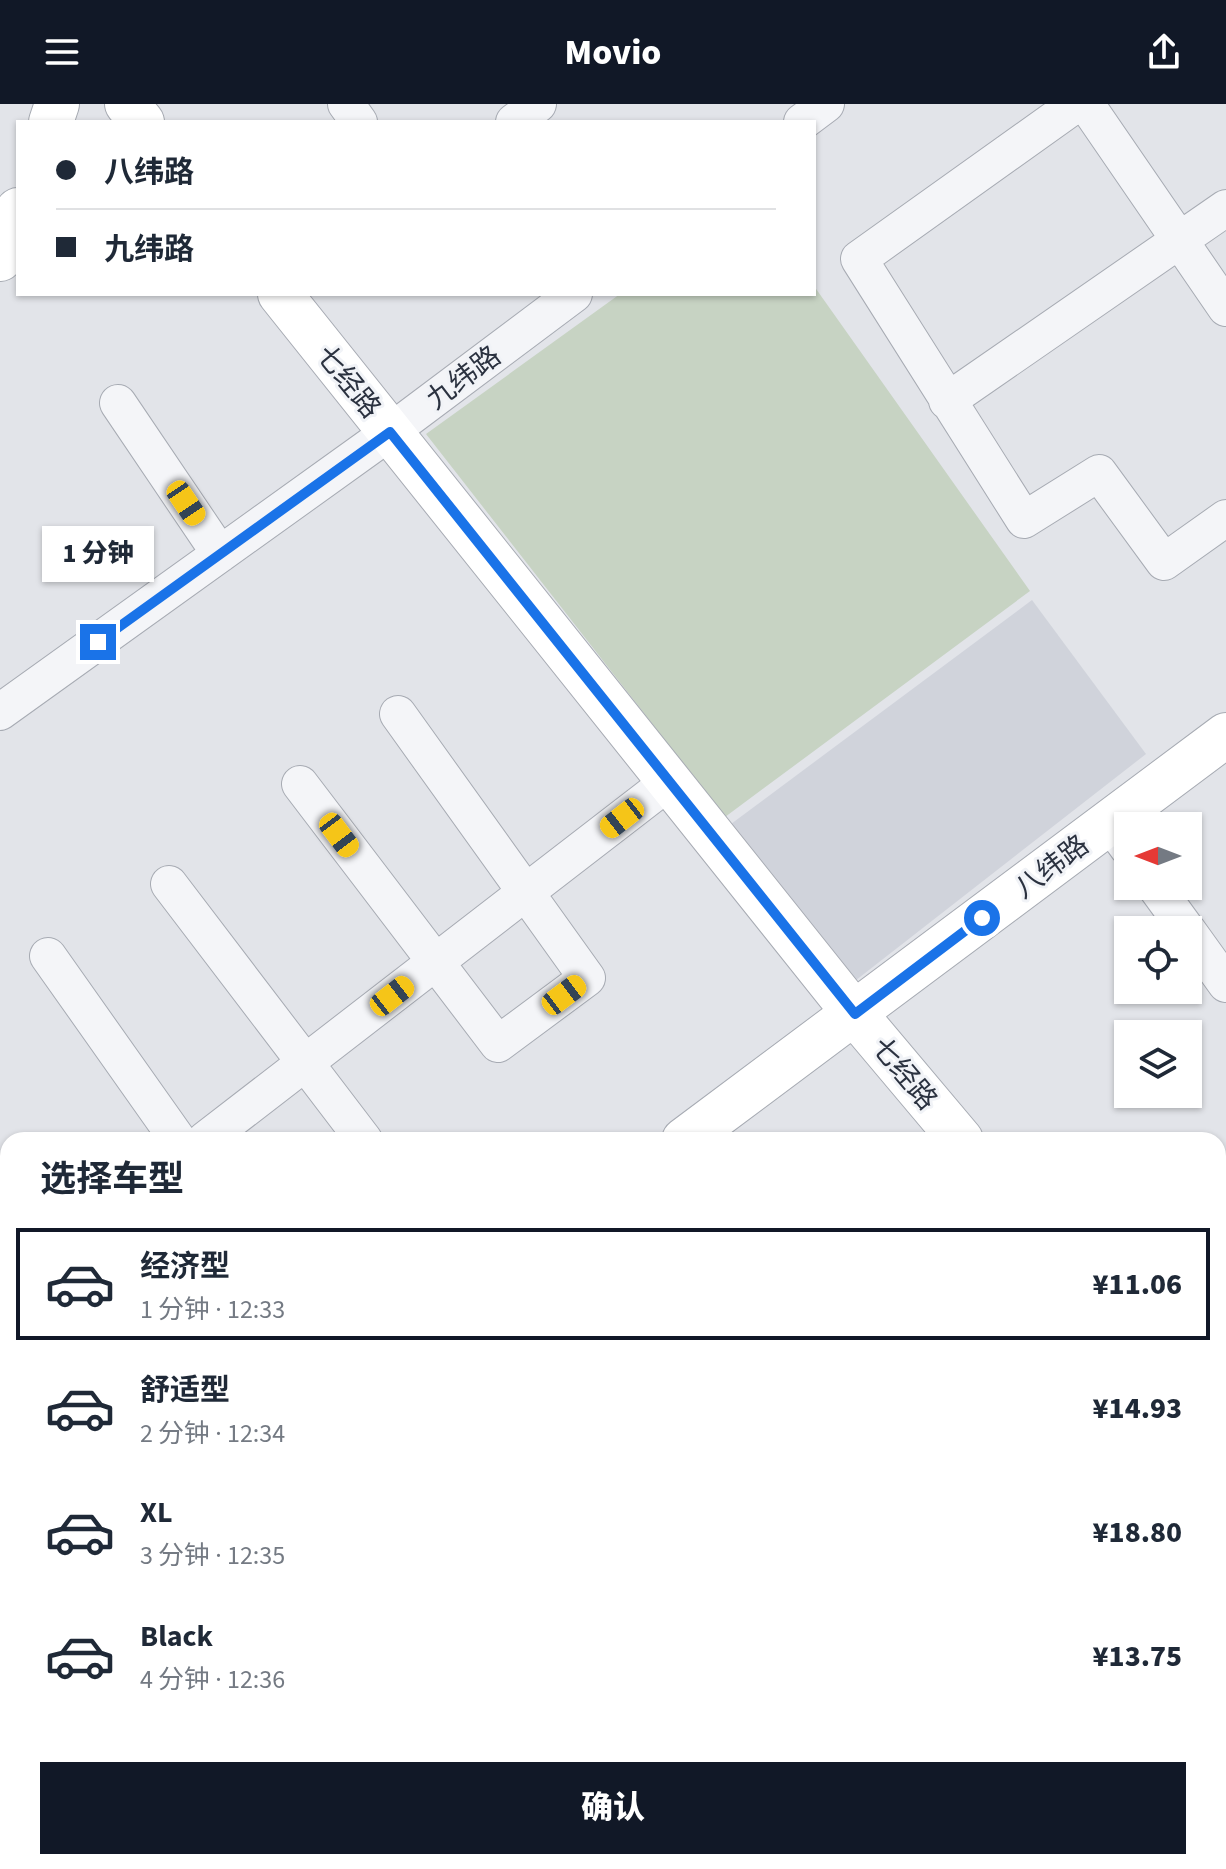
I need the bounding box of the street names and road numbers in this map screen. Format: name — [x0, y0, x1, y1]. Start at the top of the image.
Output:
street label: 七经路 — [306, 336, 390, 427]
street label: 九纬路 — [418, 337, 509, 419]
street label: 八纬路 — [1006, 826, 1097, 908]
street label: 七经路 — [862, 1029, 947, 1119]

